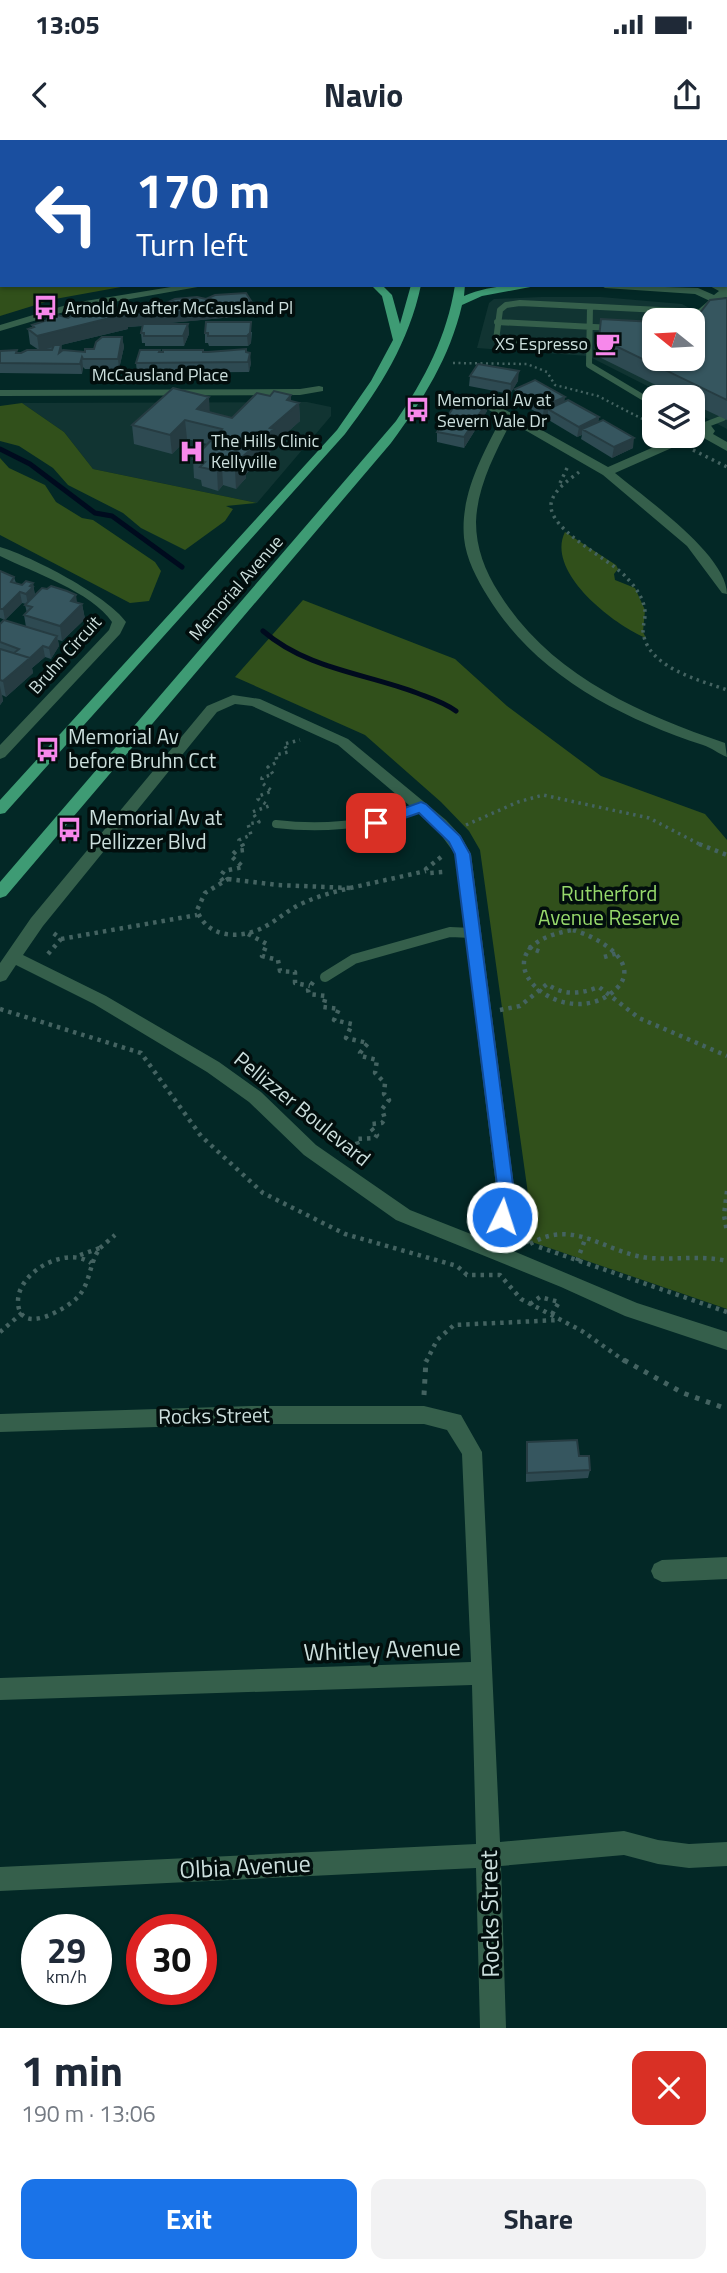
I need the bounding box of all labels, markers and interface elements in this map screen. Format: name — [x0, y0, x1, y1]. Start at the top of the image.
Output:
text: 13:05 — [35, 5, 100, 44]
text: Navio — [324, 71, 403, 119]
icon: back — [21, 76, 59, 114]
icon: share — [668, 76, 706, 114]
text: 170 m — [136, 152, 270, 227]
icon: left — [21, 168, 112, 259]
text: Turn left — [136, 220, 248, 268]
bus stop icon: Arnold Av after McCausland Pl — [31, 294, 59, 322]
place label: Arnold Av after McCausland Pl — [65, 294, 293, 321]
north arrow — [642, 308, 705, 371]
map controls — [642, 308, 705, 448]
place label: XS Espresso — [495, 330, 588, 357]
cafe icon: XS Espresso — [594, 330, 622, 358]
street label: McCausland Place — [92, 361, 228, 388]
button: layers — [642, 385, 705, 448]
place label: Memorial Av at Severn Vale Dr — [437, 386, 552, 434]
bus stop icon: Memorial Av at Severn Vale Dr — [403, 396, 431, 424]
place label: The Hills Clinic Kellyville — [211, 427, 319, 475]
hospital icon: The Hills Clinic Kellyville — [177, 437, 205, 465]
street label: Memorial Avenue — [182, 529, 289, 646]
street label: Bruhn Circuit — [22, 609, 108, 700]
place label: Memorial Av before Bruhn Cct — [68, 720, 217, 776]
bus stop icon: Memorial Av before Bruhn Cct — [34, 735, 62, 763]
pin — [346, 793, 406, 853]
place label: Memorial Av at Pellizzer Blvd — [89, 801, 223, 857]
icon: arrive — [357, 804, 395, 842]
bus stop icon: Memorial Av at Pellizzer Blvd — [55, 816, 83, 844]
park label: Rutherford Avenue Reserve — [538, 877, 680, 933]
street label: Pellizzer Boulevard — [227, 1043, 378, 1173]
position arrow — [465, 1180, 539, 1254]
street label: Rocks Street — [158, 1398, 271, 1432]
street label: Whitley Avenue — [303, 1628, 461, 1670]
street label: Olbia Avenue — [178, 1845, 312, 1887]
street label: Rocks Street — [470, 1849, 508, 1978]
speed limit sign: 30 — [126, 1914, 217, 2005]
text: 29 — [47, 1923, 86, 1977]
text: km/h — [46, 1963, 87, 1990]
text: 1 min — [21, 2038, 123, 2102]
button: close — [632, 2051, 706, 2125]
text: 190 m · 13:06 — [21, 2096, 156, 2131]
button: Exit — [21, 2179, 357, 2259]
button: Share — [371, 2179, 706, 2259]

